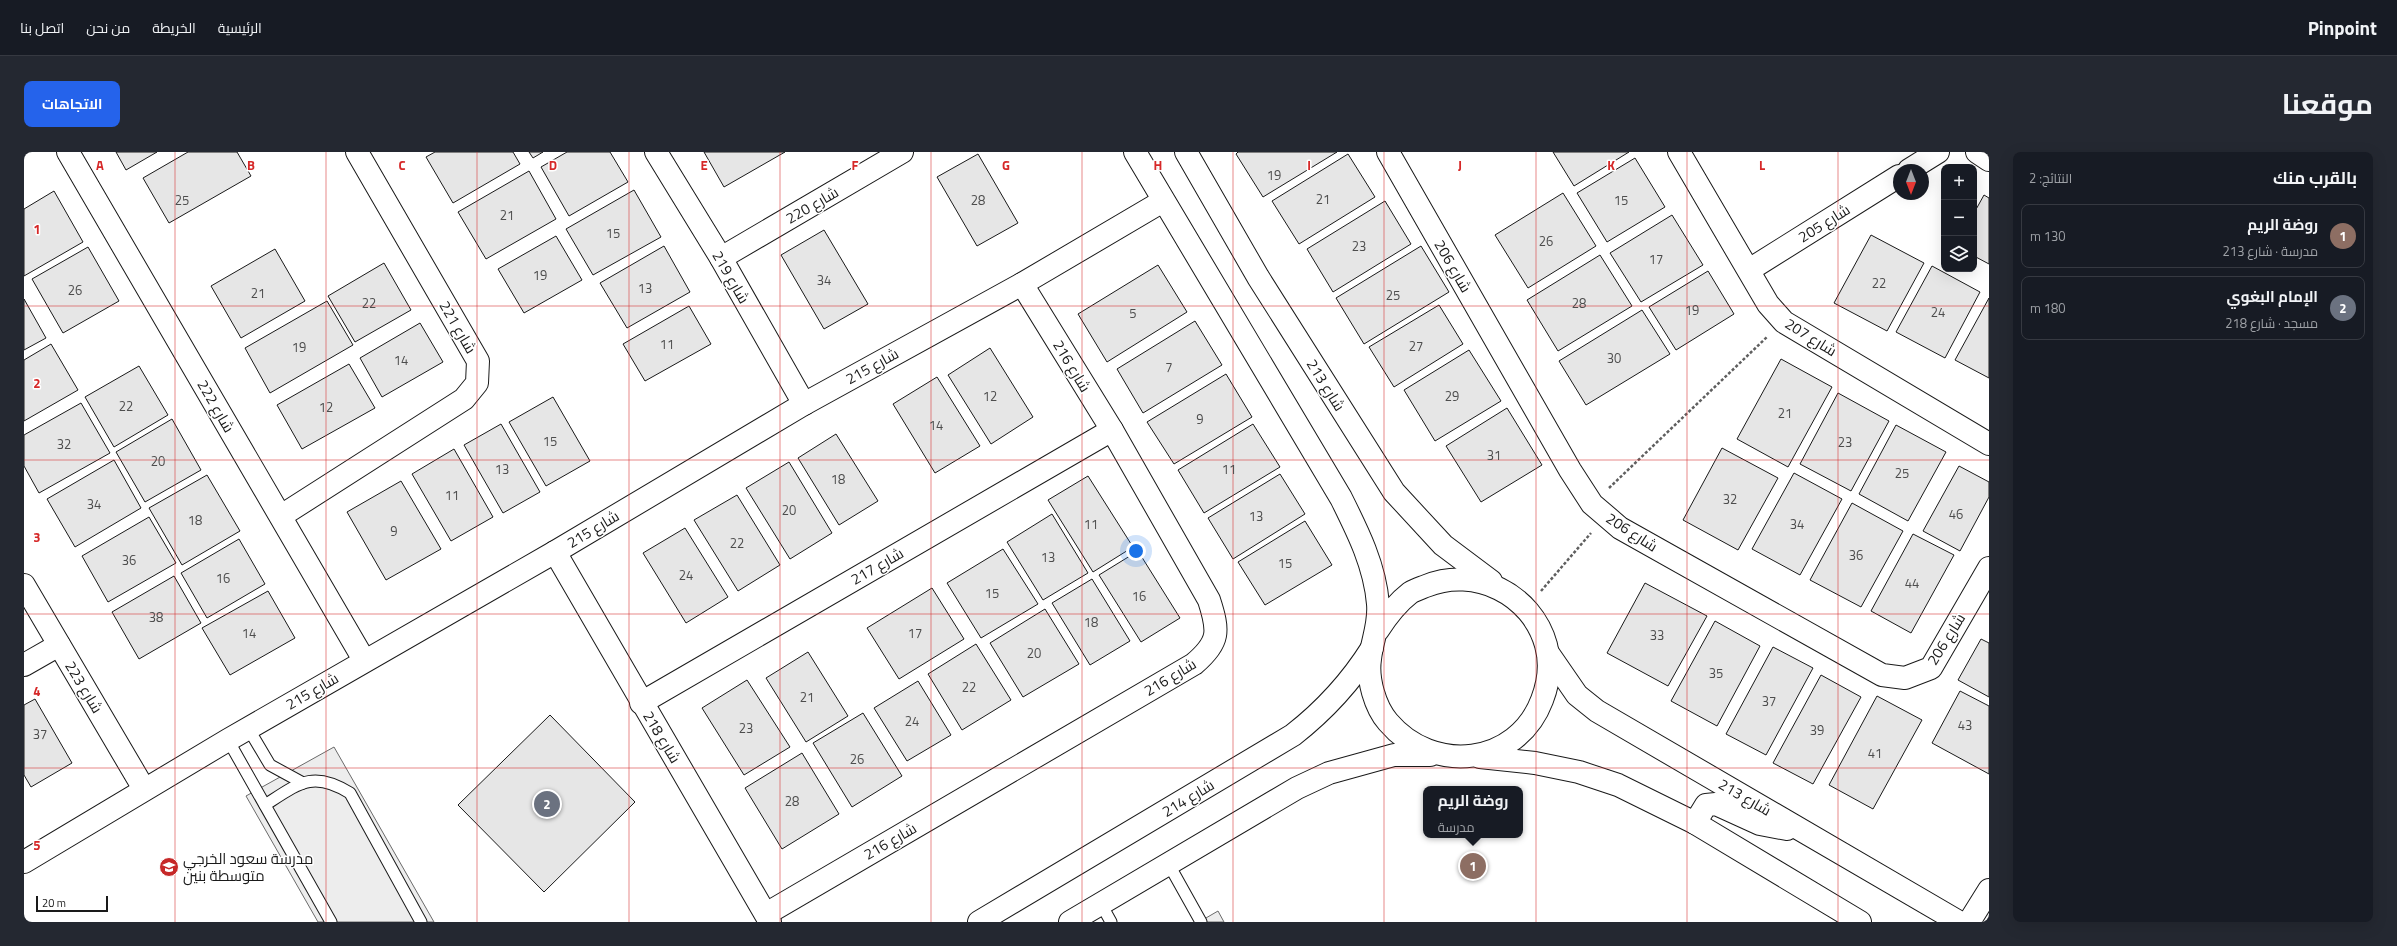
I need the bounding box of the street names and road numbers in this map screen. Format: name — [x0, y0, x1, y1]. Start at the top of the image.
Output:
street label: شارع 220 — [781, 181, 843, 229]
street label: شارع 205 — [1793, 198, 1855, 248]
street label: شارع 206 — [1429, 235, 1477, 297]
street label: شارع 219 — [707, 246, 755, 308]
street label: شارع 221 — [434, 296, 482, 358]
street label: شارع 207 — [1780, 312, 1842, 362]
street label: شارع 216 — [1047, 335, 1097, 397]
street label: شارع 215 — [841, 342, 903, 390]
street label: شارع 213 — [1301, 354, 1351, 416]
street label: شارع 222 — [192, 375, 240, 437]
street label: شارع 215 — [562, 504, 624, 554]
street label: شارع 206 — [1602, 507, 1662, 557]
street label: شارع 217 — [846, 542, 908, 590]
street label: شارع 206 — [1921, 608, 1971, 670]
street label: شارع 216 — [1139, 652, 1201, 702]
street label: شارع 223 — [59, 656, 109, 718]
street label: شارع 215 — [281, 667, 343, 715]
street label: شارع 218 — [637, 706, 687, 768]
street label: شارع 214 — [1157, 773, 1219, 823]
street label: شارع 213 — [1714, 773, 1776, 821]
street label: شارع 216 — [859, 817, 921, 865]

